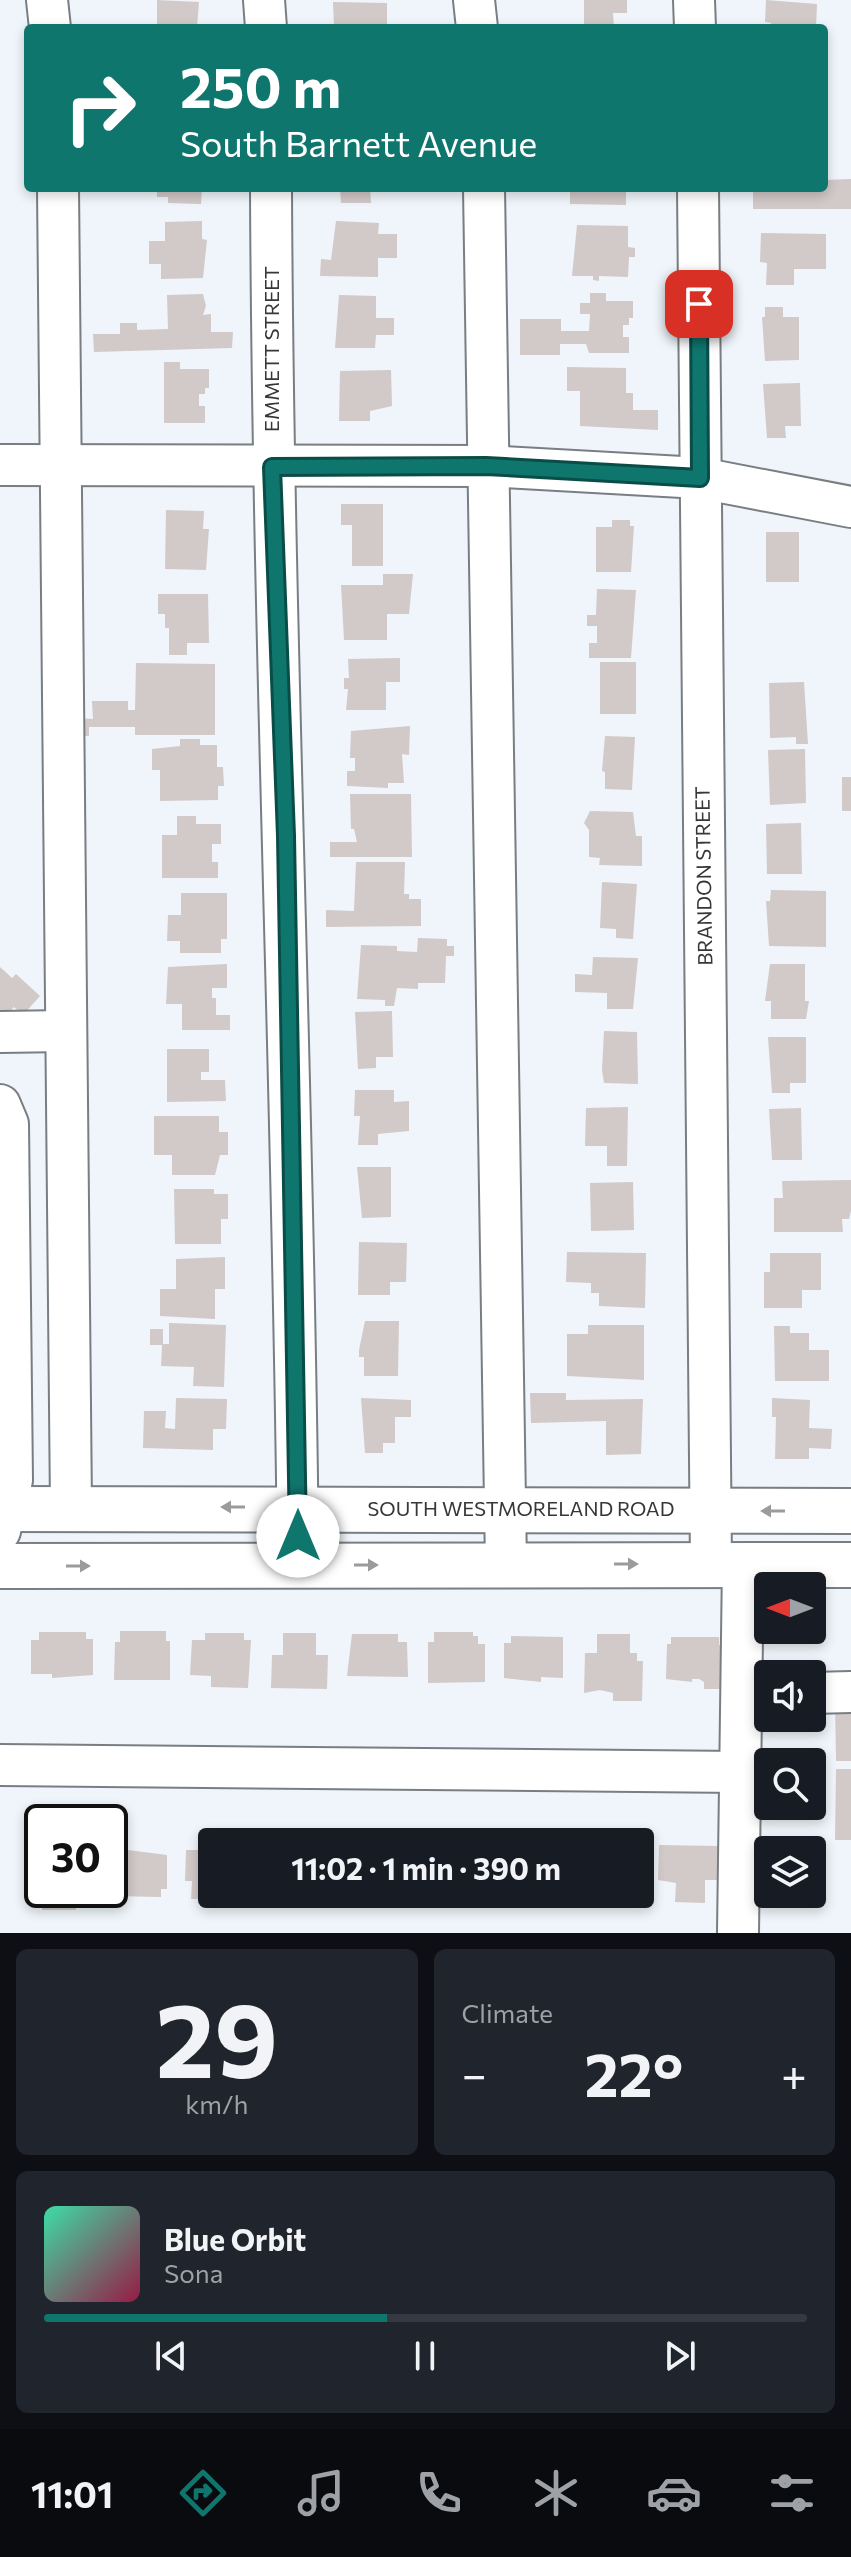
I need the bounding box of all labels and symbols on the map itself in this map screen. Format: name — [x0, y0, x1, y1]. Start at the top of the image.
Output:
street label: EMMETT STREET — [259, 266, 283, 432]
pin — [665, 270, 733, 338]
street label: BRANDON STREET — [689, 786, 717, 966]
position arrow — [256, 1494, 340, 1578]
street label: SOUTH WESTMORELAND ROAD — [368, 1496, 674, 1520]
one-way arrow — [220, 1501, 245, 1513]
one-way arrow — [760, 1505, 785, 1517]
one-way arrow — [614, 1558, 639, 1570]
one-way arrow — [354, 1559, 379, 1571]
one-way arrow — [66, 1560, 91, 1572]
north arrow — [754, 1572, 826, 1644]
speed limit sign: 30 — [24, 1804, 128, 1908]

